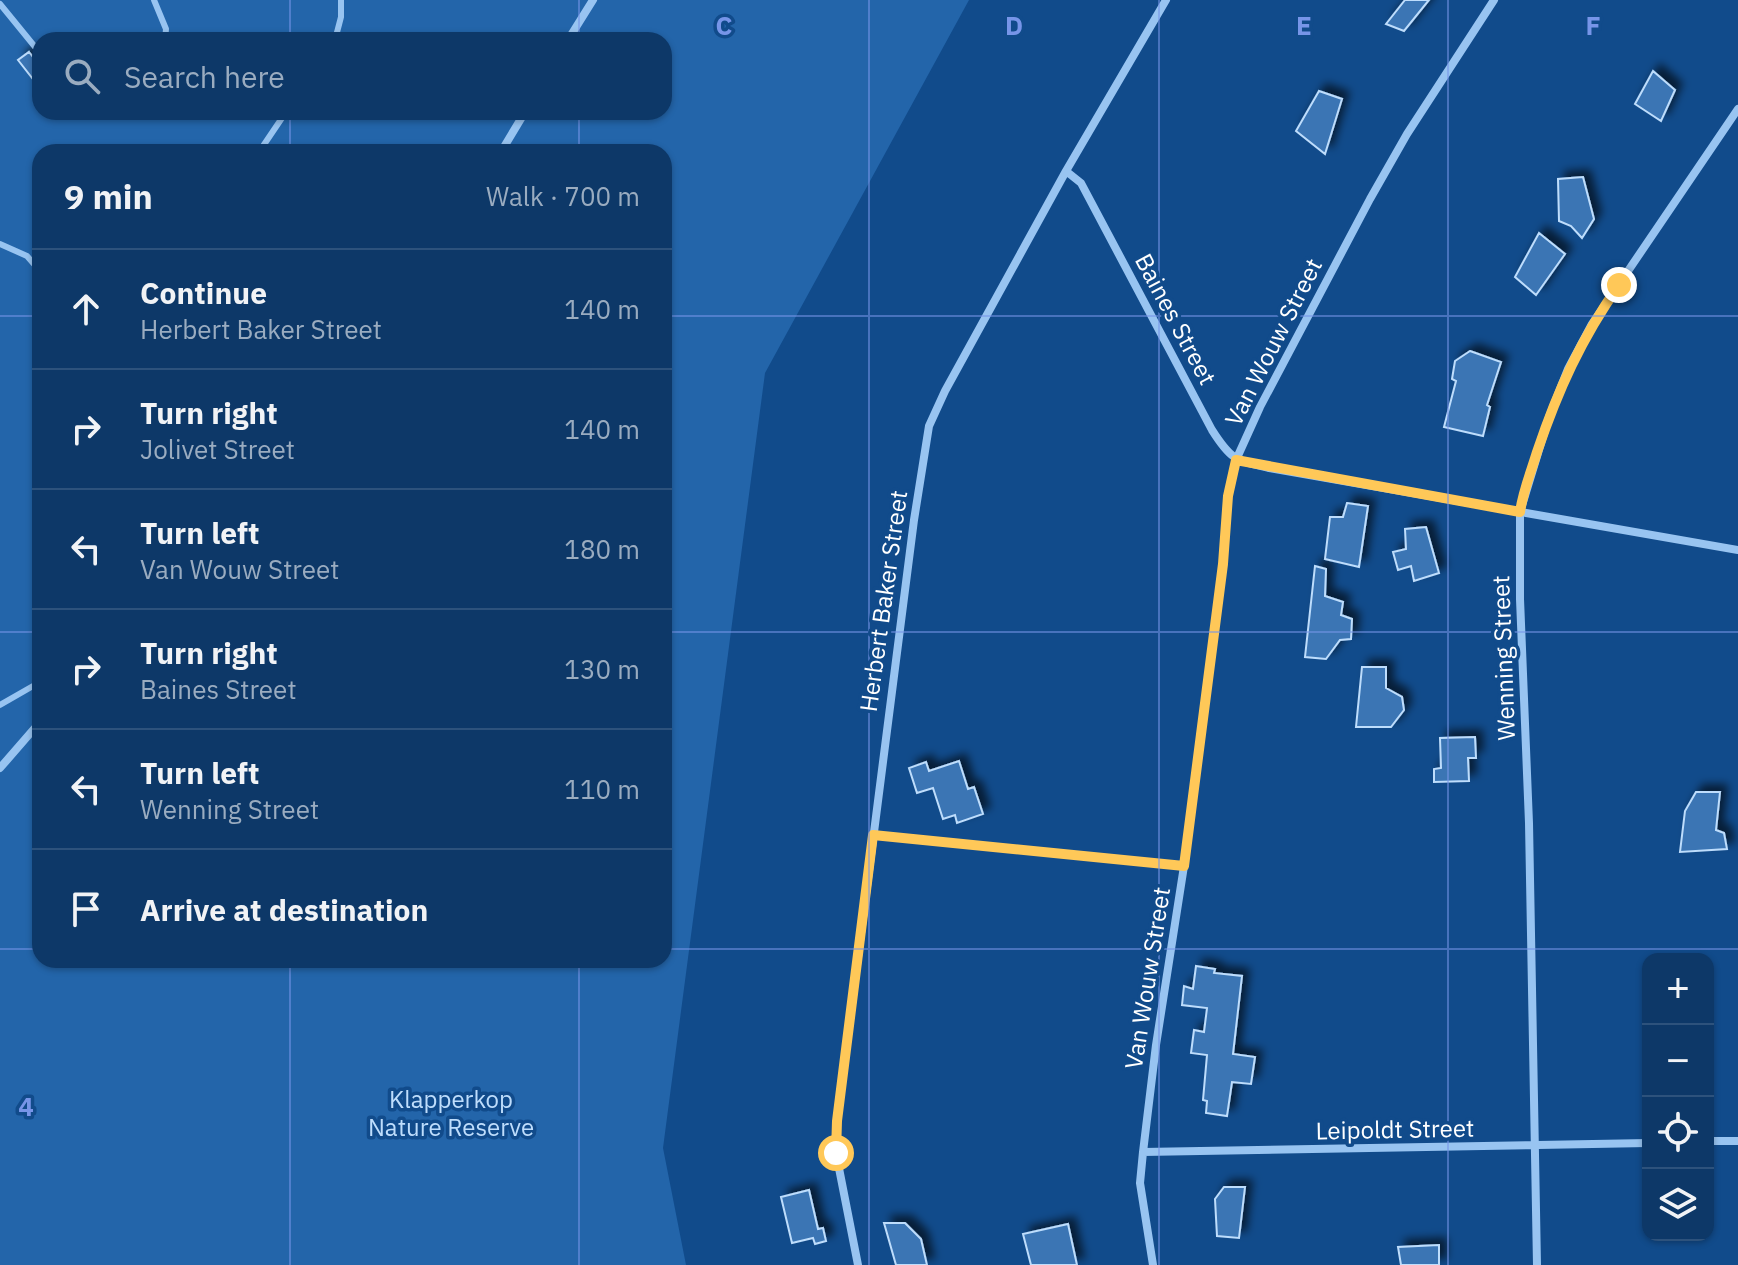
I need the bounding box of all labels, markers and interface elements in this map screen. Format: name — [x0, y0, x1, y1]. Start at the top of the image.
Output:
text: C — [716, 8, 733, 42]
text: D — [1005, 8, 1023, 42]
text: E — [1296, 8, 1312, 42]
text: F — [1585, 8, 1601, 42]
search box — [32, 32, 672, 120]
icon: search — [60, 54, 104, 98]
text: Search here — [124, 57, 285, 96]
text: 9 min — [64, 174, 153, 218]
text: Walk · 700 m — [486, 179, 640, 213]
street label: Baines Street — [1128, 248, 1224, 390]
street label: Van Wouw Street — [1217, 253, 1329, 431]
route end — [1601, 267, 1637, 303]
text: Continue — [140, 273, 267, 312]
icon: ahead — [64, 287, 108, 331]
text: 140 m — [564, 292, 640, 326]
text: Herbert Baker Street — [140, 312, 382, 346]
text: Turn right — [140, 393, 278, 432]
icon: right — [64, 407, 108, 451]
text: 140 m — [564, 412, 640, 446]
text: Jolivet Street — [140, 432, 295, 466]
street label: Herbert Baker Street — [852, 488, 914, 714]
text: Turn left — [140, 513, 259, 552]
icon: left — [64, 527, 108, 571]
text: 180 m — [564, 532, 640, 566]
text: Van Wouw Street — [140, 552, 339, 586]
street label: Wenning Street — [1484, 575, 1522, 741]
text: Turn right — [140, 633, 278, 672]
icon: right — [64, 647, 108, 691]
text: 130 m — [564, 652, 640, 686]
text: Baines Street — [140, 672, 297, 706]
text: Turn left — [140, 753, 259, 792]
icon: left — [64, 767, 108, 811]
text: 110 m — [564, 772, 640, 806]
text: Wenning Street — [140, 792, 319, 826]
street label: Van Wouw Street — [1117, 885, 1177, 1071]
icon: arrive — [64, 887, 108, 931]
text: Arrive at destination — [140, 890, 428, 929]
map controls — [1642, 953, 1714, 1241]
button: + — [1642, 953, 1714, 1025]
button: − — [1642, 1025, 1714, 1097]
park label: Klapperkop Nature Reserve — [368, 1083, 534, 1143]
text: 4 — [18, 1089, 34, 1123]
button: locate — [1642, 1097, 1714, 1169]
street label: Leipoldt Street — [1315, 1112, 1475, 1146]
route start — [818, 1135, 854, 1171]
button: layers — [1642, 1169, 1714, 1241]

